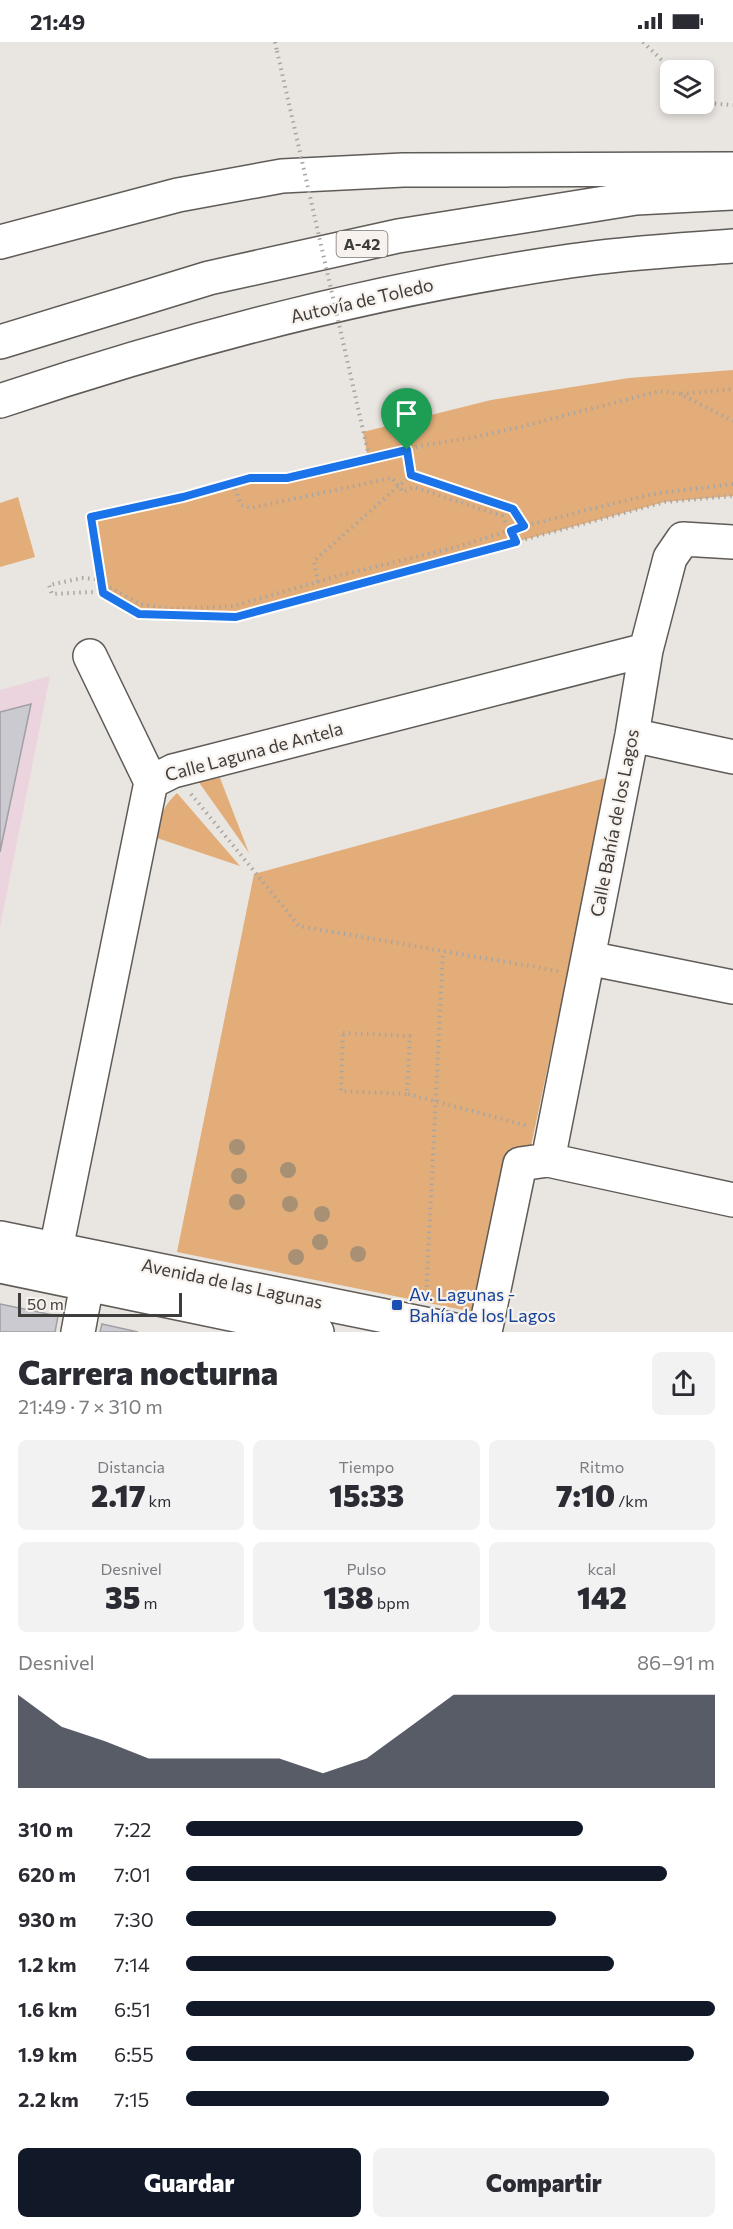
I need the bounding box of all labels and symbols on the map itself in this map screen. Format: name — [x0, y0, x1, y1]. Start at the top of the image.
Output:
road number: A-42 — [336, 231, 388, 257]
street label: Autovía de Toledo — [288, 273, 435, 327]
pin — [381, 388, 432, 450]
street label: Calle Laguna de Antela — [162, 717, 345, 785]
street label: Calle Bahía de los Lagos — [585, 727, 643, 919]
street label: Avenida de las Lagunas — [140, 1253, 325, 1313]
place label: Av. Lagunas - Bahía de los Lagos — [409, 1283, 556, 1326]
scale bar — [18, 1290, 182, 1318]
marker: Av. Lagunas - Bahía de los Lagos — [390, 1298, 404, 1312]

